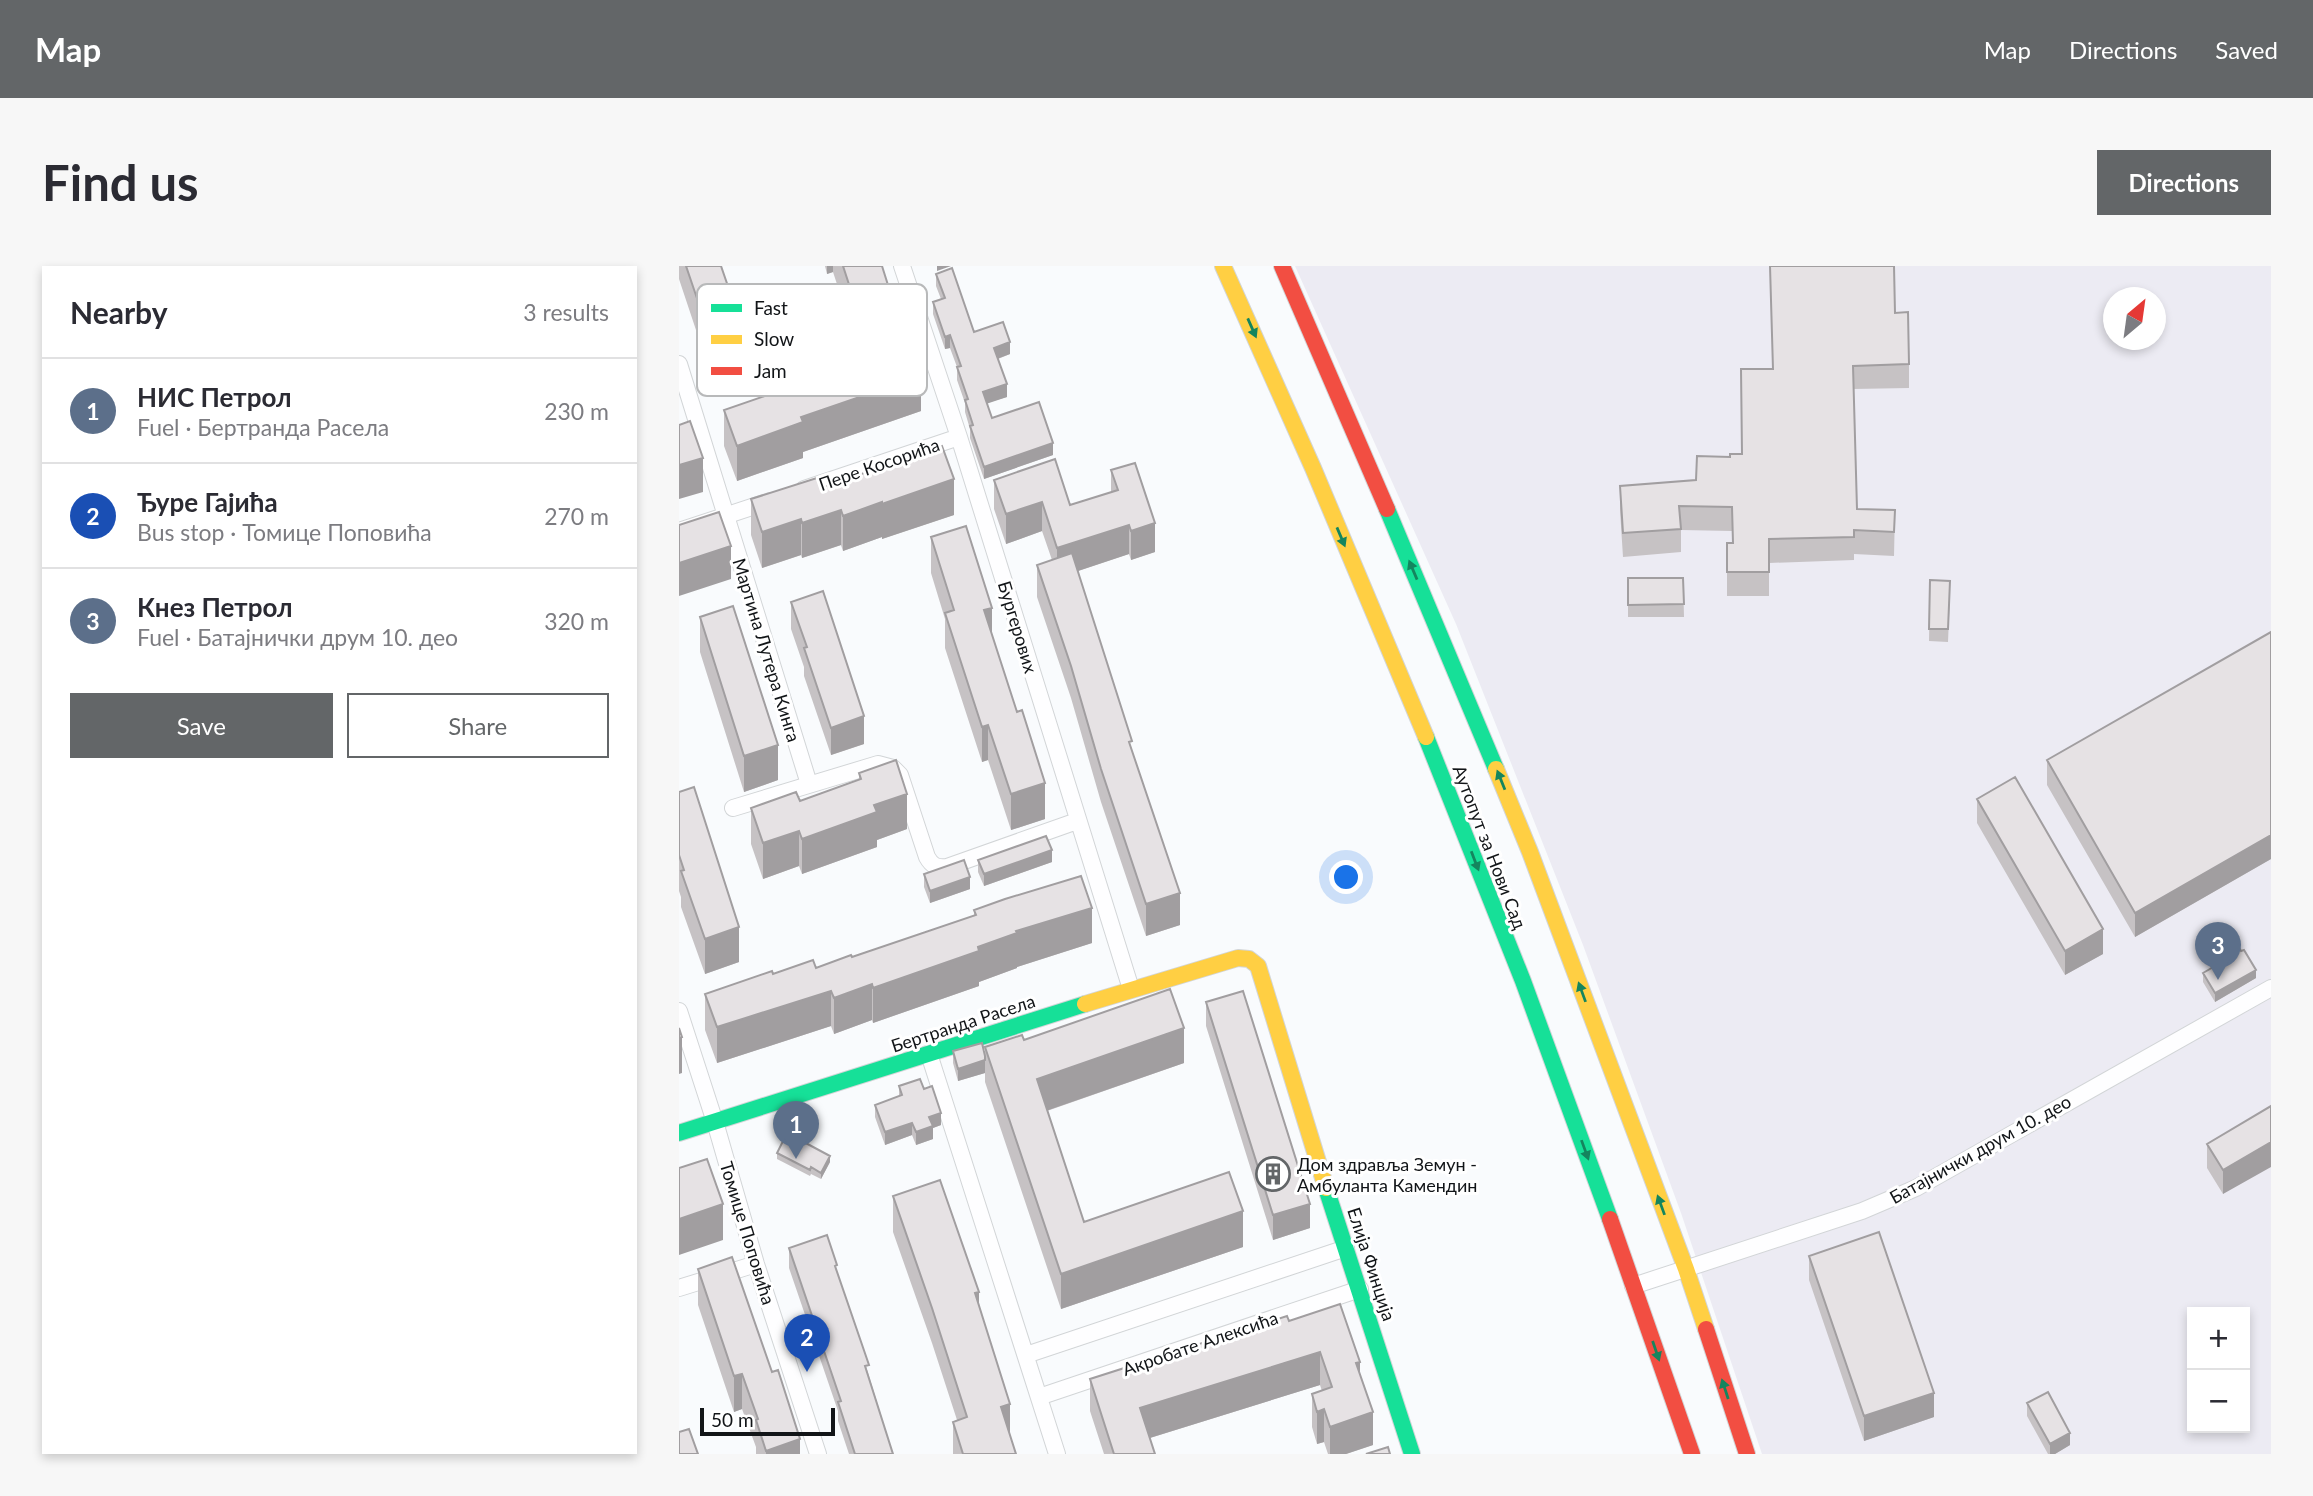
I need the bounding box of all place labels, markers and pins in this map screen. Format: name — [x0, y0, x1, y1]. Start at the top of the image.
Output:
pin: 3 — [2195, 922, 2241, 980]
pin: 1 — [773, 1101, 819, 1159]
place label: Дом здравља Земун - Амбуланта Камендин — [1297, 1153, 1477, 1196]
building icon: Дом здравља Земун - Амбуланта Камендин — [1254, 1155, 1292, 1193]
pin: 2 — [784, 1314, 830, 1372]

